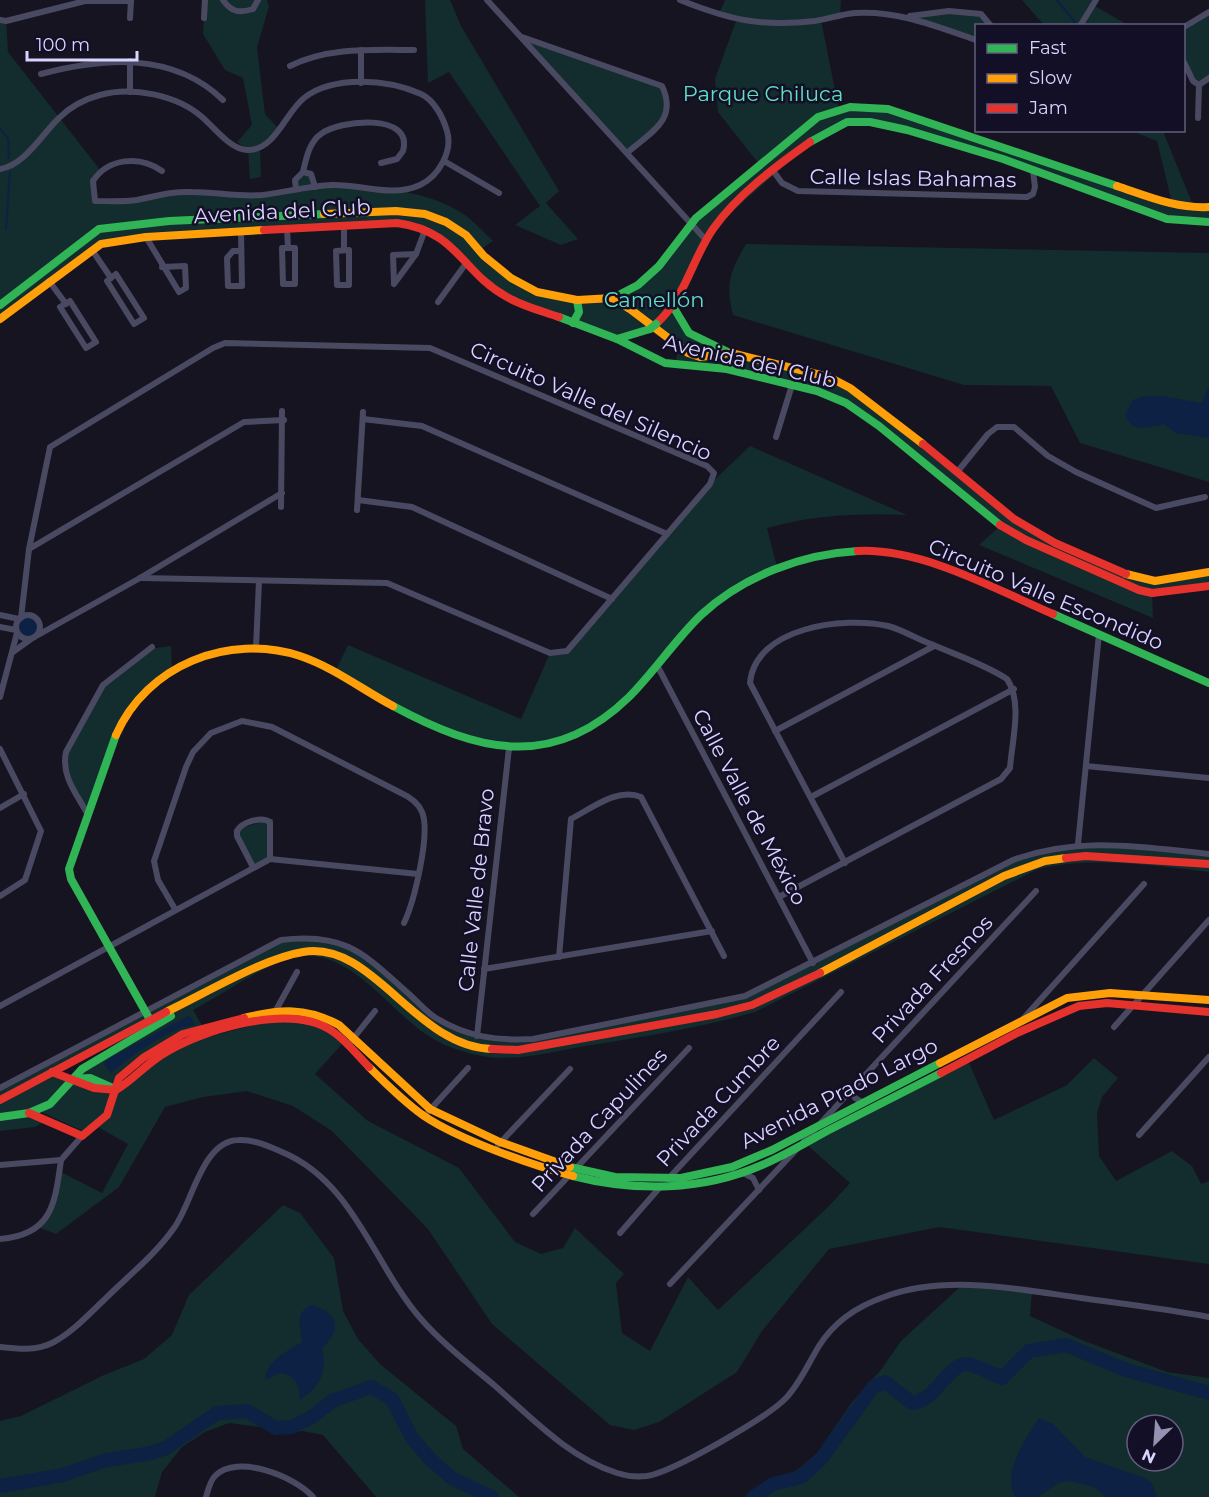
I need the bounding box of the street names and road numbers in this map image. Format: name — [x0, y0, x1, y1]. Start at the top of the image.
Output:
street label: Calle Islas Bahamas — [809, 164, 1017, 192]
street label: Avenida del Club — [193, 194, 371, 228]
street label: Avenida del Club — [661, 329, 839, 393]
street label: Circuito Valle del Silencio — [466, 336, 716, 466]
street label: Circuito Valle Escondido — [925, 533, 1167, 655]
street label: Calle Valle de México — [688, 705, 812, 909]
street label: Calle Valle de Bravo — [453, 787, 499, 993]
street label: Privada Fresnos — [866, 910, 998, 1048]
street label: Privada Cumbre — [651, 1030, 785, 1172]
street label: Avenida Prado Largo — [736, 1032, 942, 1154]
street label: Privada Capulines — [526, 1043, 672, 1197]

